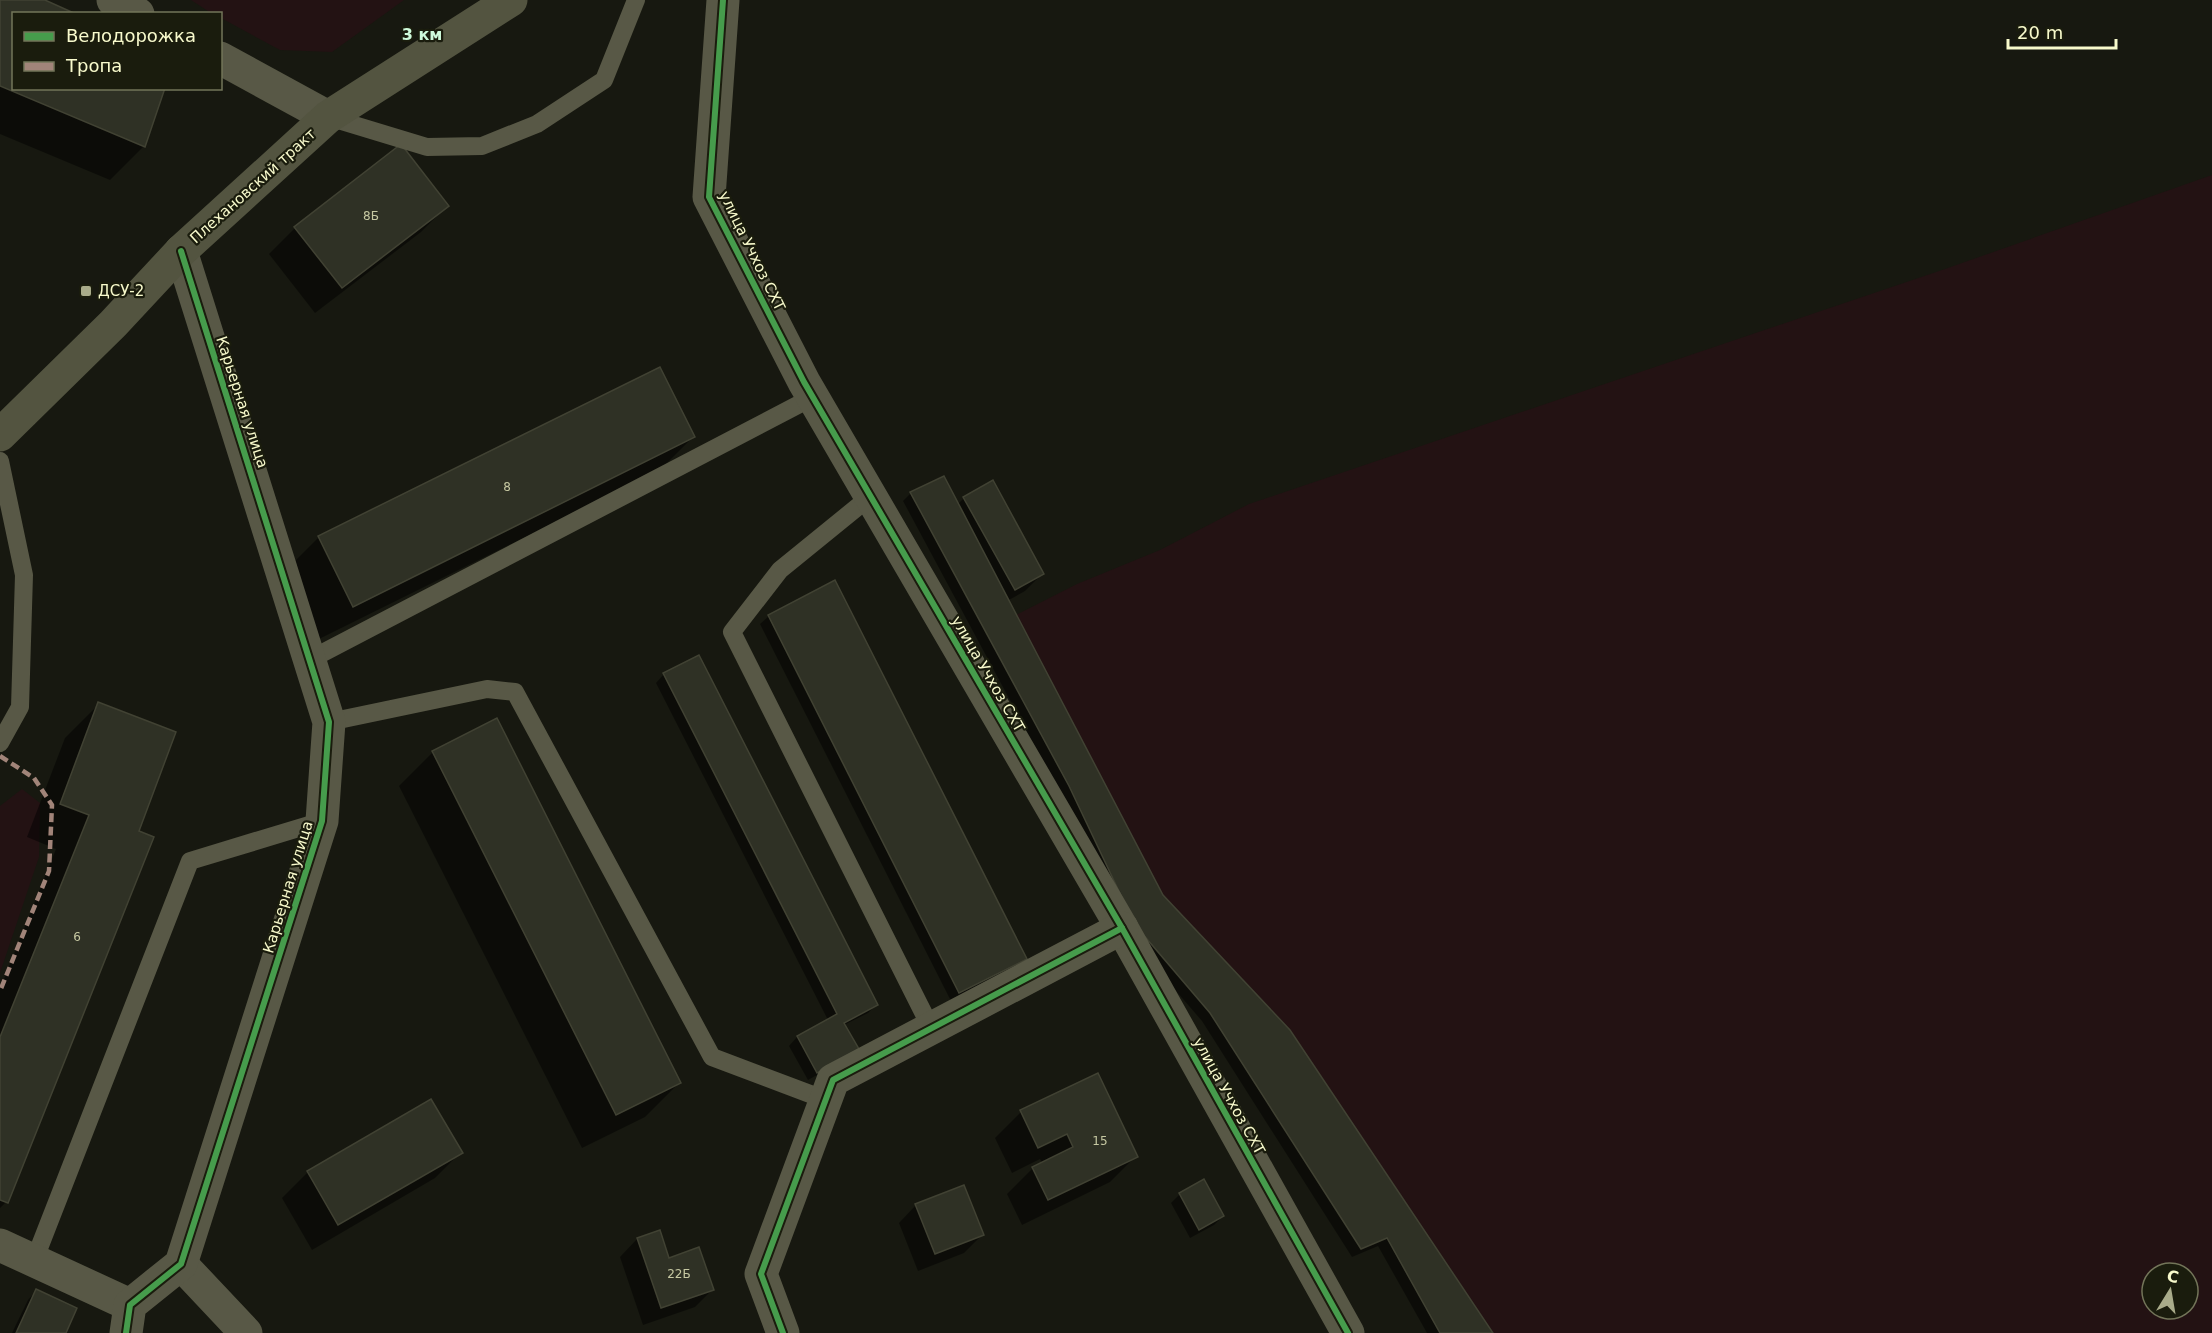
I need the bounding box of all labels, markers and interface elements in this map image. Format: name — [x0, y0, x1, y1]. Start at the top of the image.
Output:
legend — [12, 12, 222, 90]
scale bar — [2008, 12, 2116, 50]
text: 20 m — [2017, 22, 2063, 43]
text: Велодорожка — [66, 25, 196, 46]
district label: 3 км — [402, 25, 442, 44]
text: Тропа — [65, 55, 122, 76]
street label: Плехановский тракт — [186, 125, 320, 247]
street label: улица Учхоз СХТ — [715, 188, 789, 315]
house number: 8Б — [363, 209, 379, 223]
place label: ДСУ-2 — [98, 282, 144, 300]
marker: ДСУ-2 — [79, 284, 93, 298]
street label: Карьерная улица — [212, 334, 272, 470]
house number: 8 — [503, 480, 511, 494]
street label: улица Учхоз СХТ — [947, 613, 1029, 736]
street label: Карьерная улица — [259, 819, 317, 955]
house number: 6 — [73, 930, 81, 944]
street label: улица Учхоз СХТ — [1189, 1034, 1269, 1158]
house number: 15 — [1092, 1134, 1108, 1148]
north arrow — [2140, 1261, 2200, 1321]
text: С — [2165, 1266, 2180, 1287]
house number: 22Б — [667, 1267, 691, 1281]

